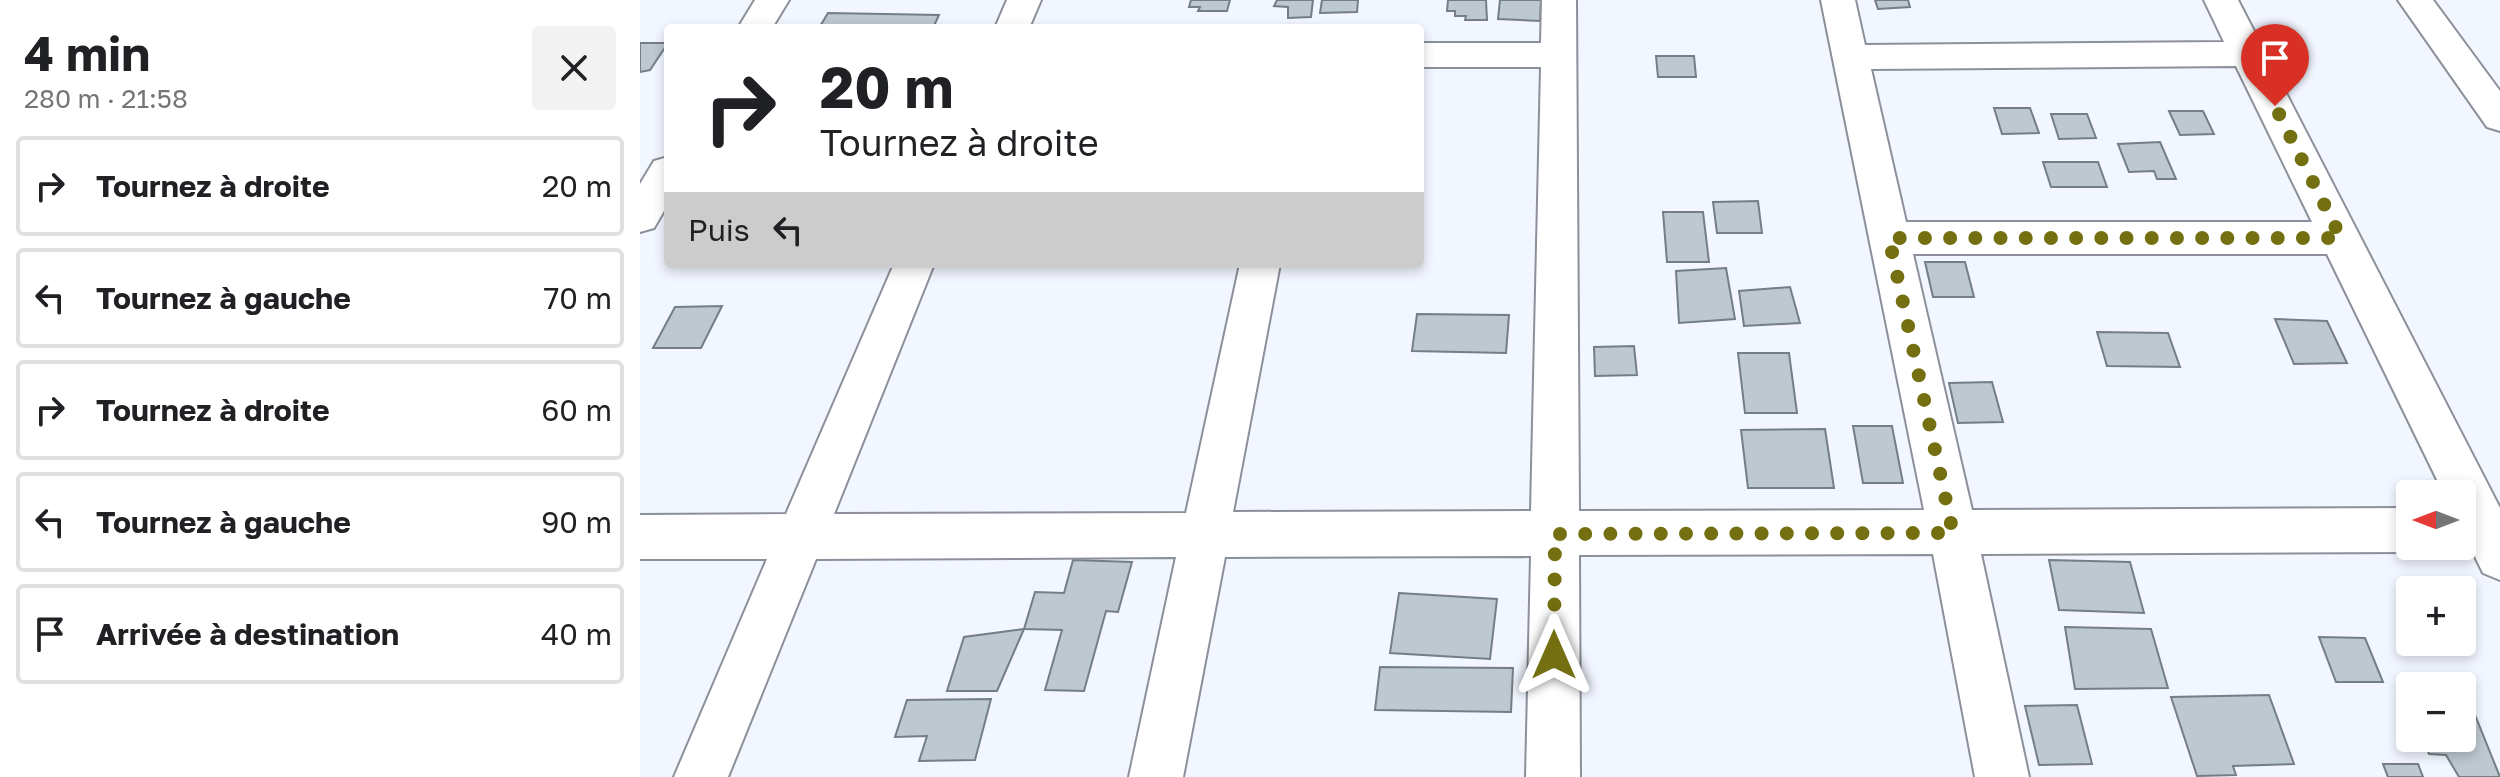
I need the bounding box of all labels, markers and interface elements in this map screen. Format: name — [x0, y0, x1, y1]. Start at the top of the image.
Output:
text: 4 min — [24, 24, 150, 82]
pin — [2241, 24, 2309, 106]
button: close — [532, 26, 616, 110]
icon: arrive — [2253, 36, 2297, 80]
text: 20 m — [820, 53, 954, 120]
icon: right — [688, 56, 792, 160]
text: 280 m · 21:58 — [24, 83, 188, 114]
text: Tournez à droite — [820, 121, 1099, 164]
icon: right — [28, 164, 72, 208]
text: Tournez à droite — [96, 168, 330, 204]
text: 20 m — [542, 168, 612, 204]
icon: left — [766, 208, 810, 252]
text: Puis — [688, 212, 750, 248]
icon: left — [28, 276, 72, 320]
text: Tournez à gauche — [96, 280, 351, 316]
text: 70 m — [543, 280, 612, 316]
icon: right — [28, 388, 72, 432]
text: Tournez à droite — [96, 392, 330, 428]
text: 60 m — [541, 392, 612, 428]
north arrow — [2396, 480, 2476, 560]
map controls — [2396, 480, 2476, 752]
icon: left — [28, 500, 72, 544]
text: Tournez à gauche — [96, 504, 351, 540]
text: 90 m — [541, 504, 612, 540]
button: + — [2396, 576, 2476, 656]
icon: arrive — [28, 612, 72, 656]
position arrow — [1512, 613, 1596, 697]
text: Arrivée à destination — [96, 616, 399, 652]
text: 40 m — [541, 616, 612, 652]
button: − — [2396, 672, 2476, 752]

